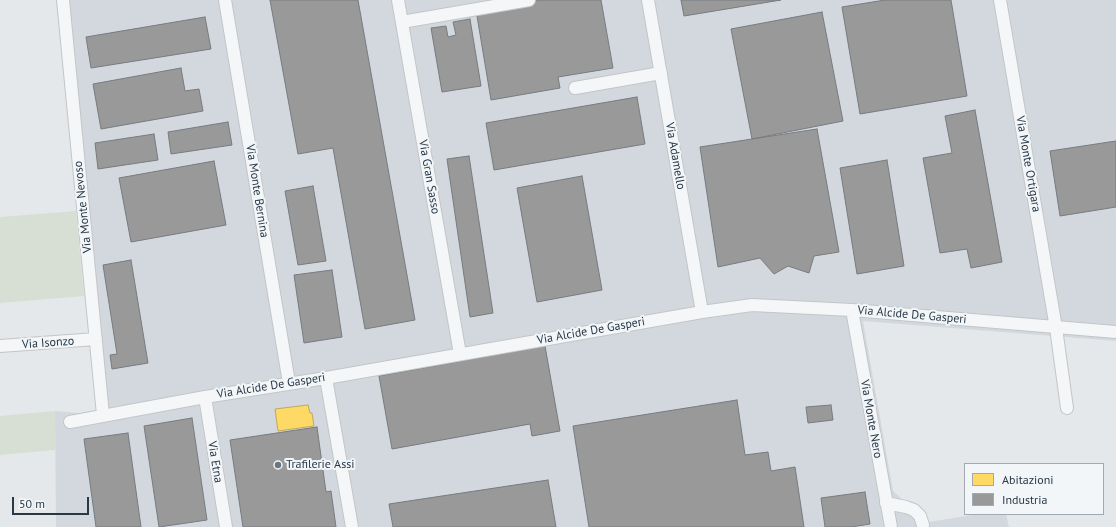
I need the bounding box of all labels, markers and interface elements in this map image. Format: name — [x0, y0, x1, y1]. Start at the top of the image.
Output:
street label: Via Monte Ortigara — [1012, 115, 1044, 213]
street label: Via Adamello — [662, 121, 688, 191]
street label: Via Gran Sasso — [415, 139, 443, 215]
street label: Via Monte Bernina — [243, 143, 271, 239]
street label: Via Monte Nevoso — [71, 160, 95, 254]
street label: Via Alcide De Gasperi — [857, 303, 967, 327]
street label: Via Alcide De Gasperi — [536, 314, 646, 348]
street label: Via Isonzo — [21, 334, 75, 352]
street label: Via Alcide De Gasperi — [216, 370, 326, 402]
street label: Via Monte Nero — [857, 379, 885, 459]
street label: Via Etna — [205, 440, 225, 484]
place label: Trafilerie Assi — [286, 458, 354, 472]
marker: Trafilerie Assi — [273, 460, 283, 470]
legend — [964, 463, 1104, 515]
text: Abitazioni — [1002, 472, 1054, 487]
scale bar — [14, 489, 91, 515]
text: Industria — [1002, 492, 1047, 507]
text: 50 m — [19, 496, 45, 511]

